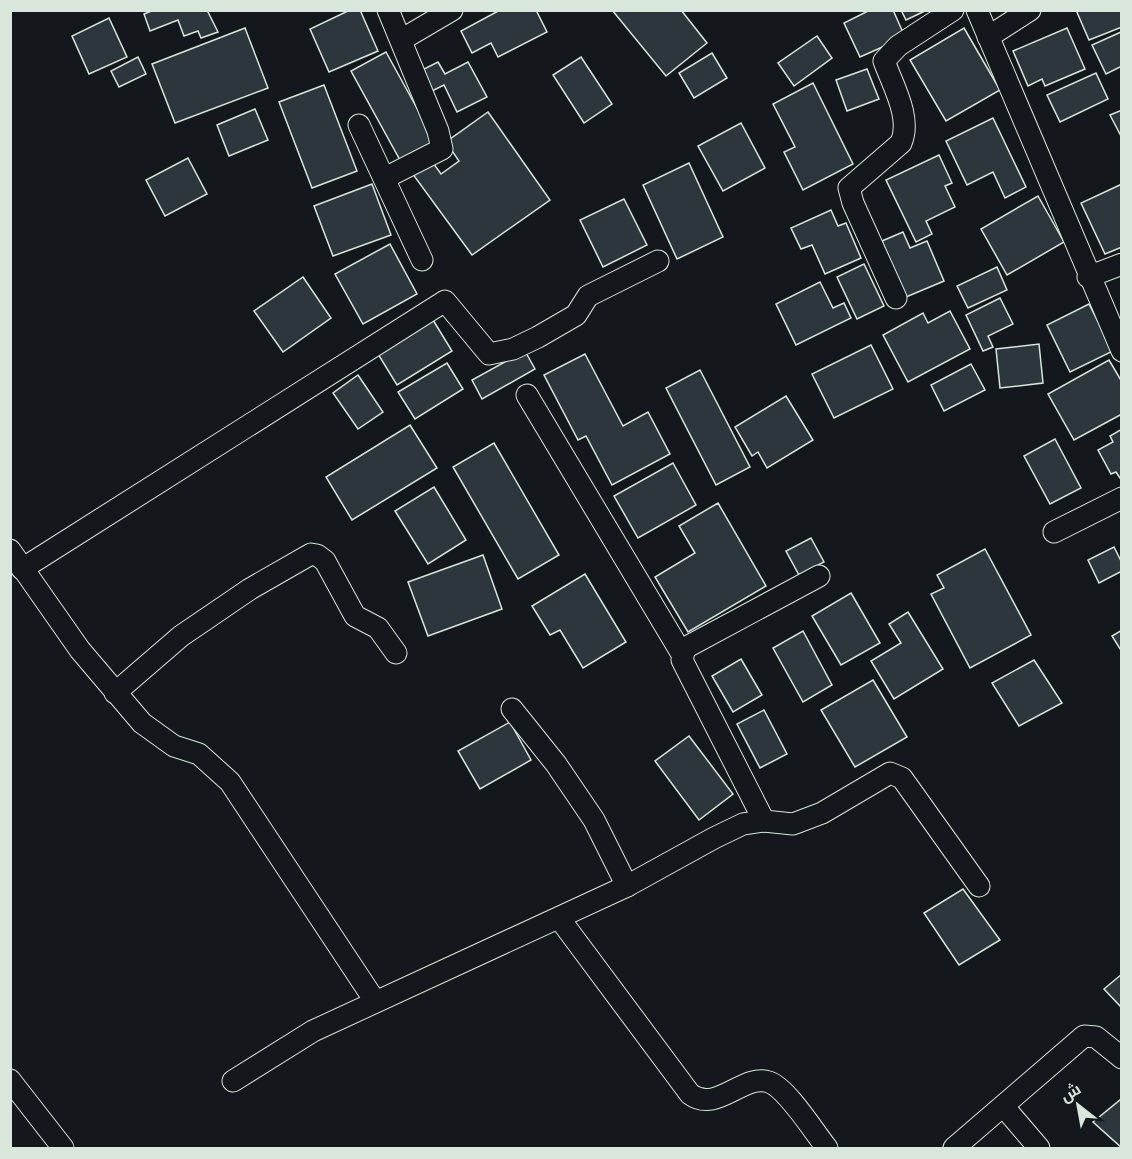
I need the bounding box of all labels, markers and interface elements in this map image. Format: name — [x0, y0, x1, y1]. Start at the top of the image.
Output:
north arrow — [1048, 1075, 1108, 1135]
text: ش — [1056, 1078, 1084, 1106]

